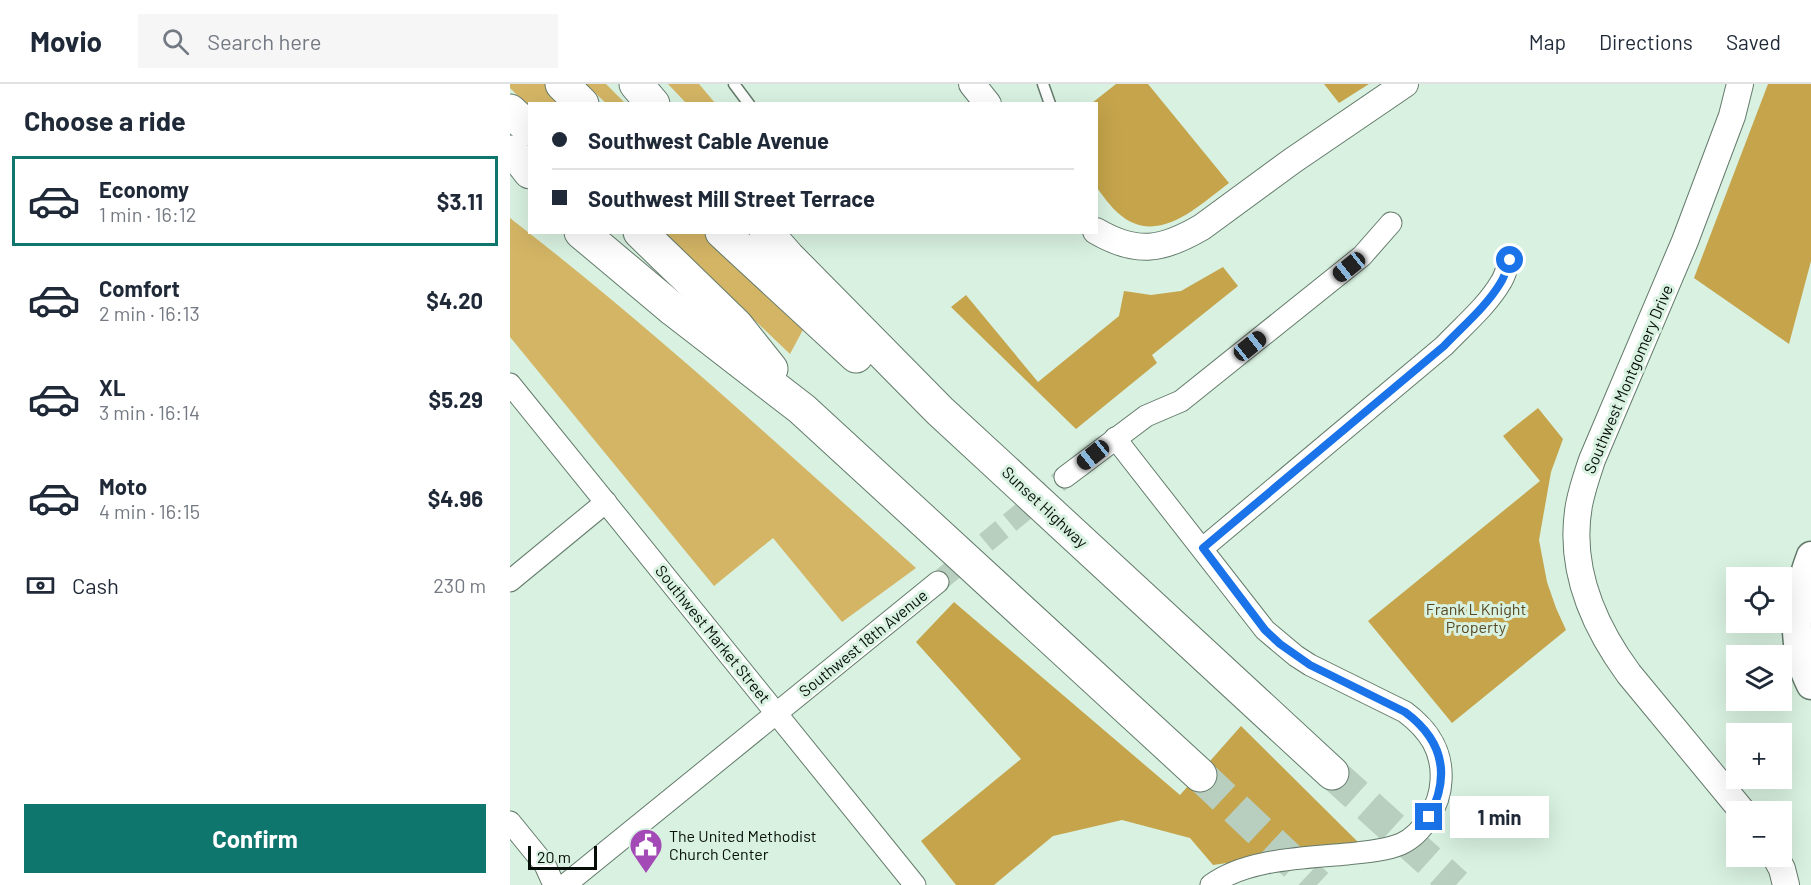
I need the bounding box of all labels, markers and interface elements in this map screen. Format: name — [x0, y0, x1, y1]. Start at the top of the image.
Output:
search box — [138, 14, 558, 68]
text: Movio — [30, 24, 102, 58]
icon: search — [159, 25, 192, 58]
text: Search here — [207, 28, 322, 54]
text: Map — [1529, 29, 1566, 54]
text: Directions — [1599, 29, 1693, 54]
text: Saved — [1726, 29, 1781, 54]
text: Choose a ride — [24, 104, 186, 136]
text: Southwest Cable Avenue — [588, 127, 829, 153]
icon: car — [27, 174, 81, 228]
text: Economy — [99, 176, 189, 202]
text: Southwest Mill Street Terrace — [588, 185, 875, 211]
text: $3.11 — [437, 188, 483, 214]
text: 1 min · 16:12 — [99, 202, 196, 226]
route start — [1496, 246, 1523, 273]
car — [1329, 249, 1369, 285]
icon: car — [27, 273, 81, 327]
text: Comfort — [99, 275, 180, 301]
street label: Southwest Montgomery Drive — [1579, 282, 1676, 476]
text: $4.20 — [426, 287, 483, 313]
text: 2 min · 16:13 — [99, 301, 200, 325]
car — [1230, 328, 1270, 364]
icon: car — [27, 372, 81, 426]
text: XL — [99, 374, 125, 400]
text: $5.29 — [429, 386, 483, 412]
text: 3 min · 16:14 — [99, 400, 200, 424]
car — [1073, 437, 1113, 473]
street label: Sunset Highway — [999, 462, 1093, 552]
icon: car — [27, 471, 81, 525]
text: Moto — [99, 473, 147, 499]
text: $4.96 — [428, 485, 483, 511]
text: 4 min · 16:15 — [99, 499, 200, 523]
street label: Southwest Market Street — [652, 561, 775, 706]
map controls — [1726, 567, 1792, 867]
button: locate — [1726, 567, 1792, 633]
icon: cash — [24, 569, 57, 602]
text: Cash — [72, 572, 119, 598]
text: 230 m — [433, 573, 486, 597]
street label: Southwest 18th Avenue — [795, 585, 931, 700]
park label: Frank L Knight Property — [1426, 599, 1526, 636]
button: layers — [1726, 645, 1792, 711]
button: + — [1726, 723, 1792, 789]
callout: 1 min — [1450, 796, 1549, 838]
button: − — [1726, 801, 1792, 867]
route end — [1415, 803, 1442, 830]
button: Confirm — [24, 804, 486, 873]
text: 1 min — [1478, 805, 1521, 829]
place label: The United Methodist Church Center — [669, 826, 817, 863]
public building icon: The United Methodist Church Center — [628, 827, 664, 874]
scale bar — [528, 843, 597, 870]
text: 20 m — [537, 847, 571, 866]

